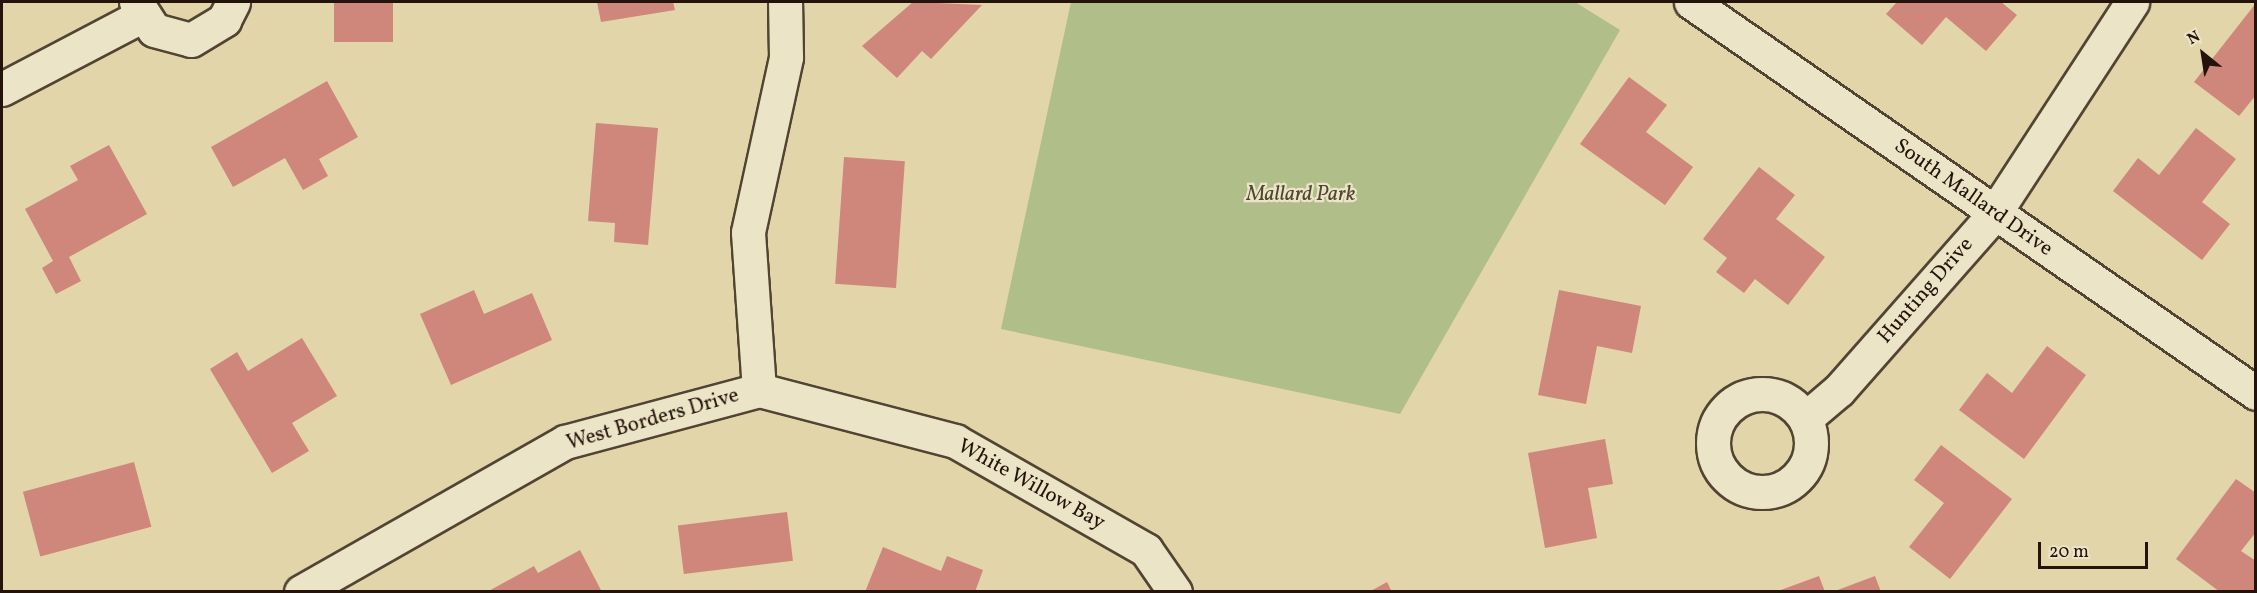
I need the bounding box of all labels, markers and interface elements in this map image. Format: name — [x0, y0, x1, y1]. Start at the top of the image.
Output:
north arrow — [2173, 24, 2233, 84]
text: N — [2183, 26, 2205, 51]
street label: South Mallard Drive — [1889, 134, 2057, 262]
park label: Mallard Park — [1246, 182, 1356, 208]
street label: Hunting Drive — [1873, 233, 1979, 349]
street label: West Borders Drive — [564, 383, 742, 457]
street label: White Willow Bay — [952, 434, 1110, 536]
scale bar — [2041, 530, 2150, 568]
text: 20 m — [2049, 540, 2089, 565]

